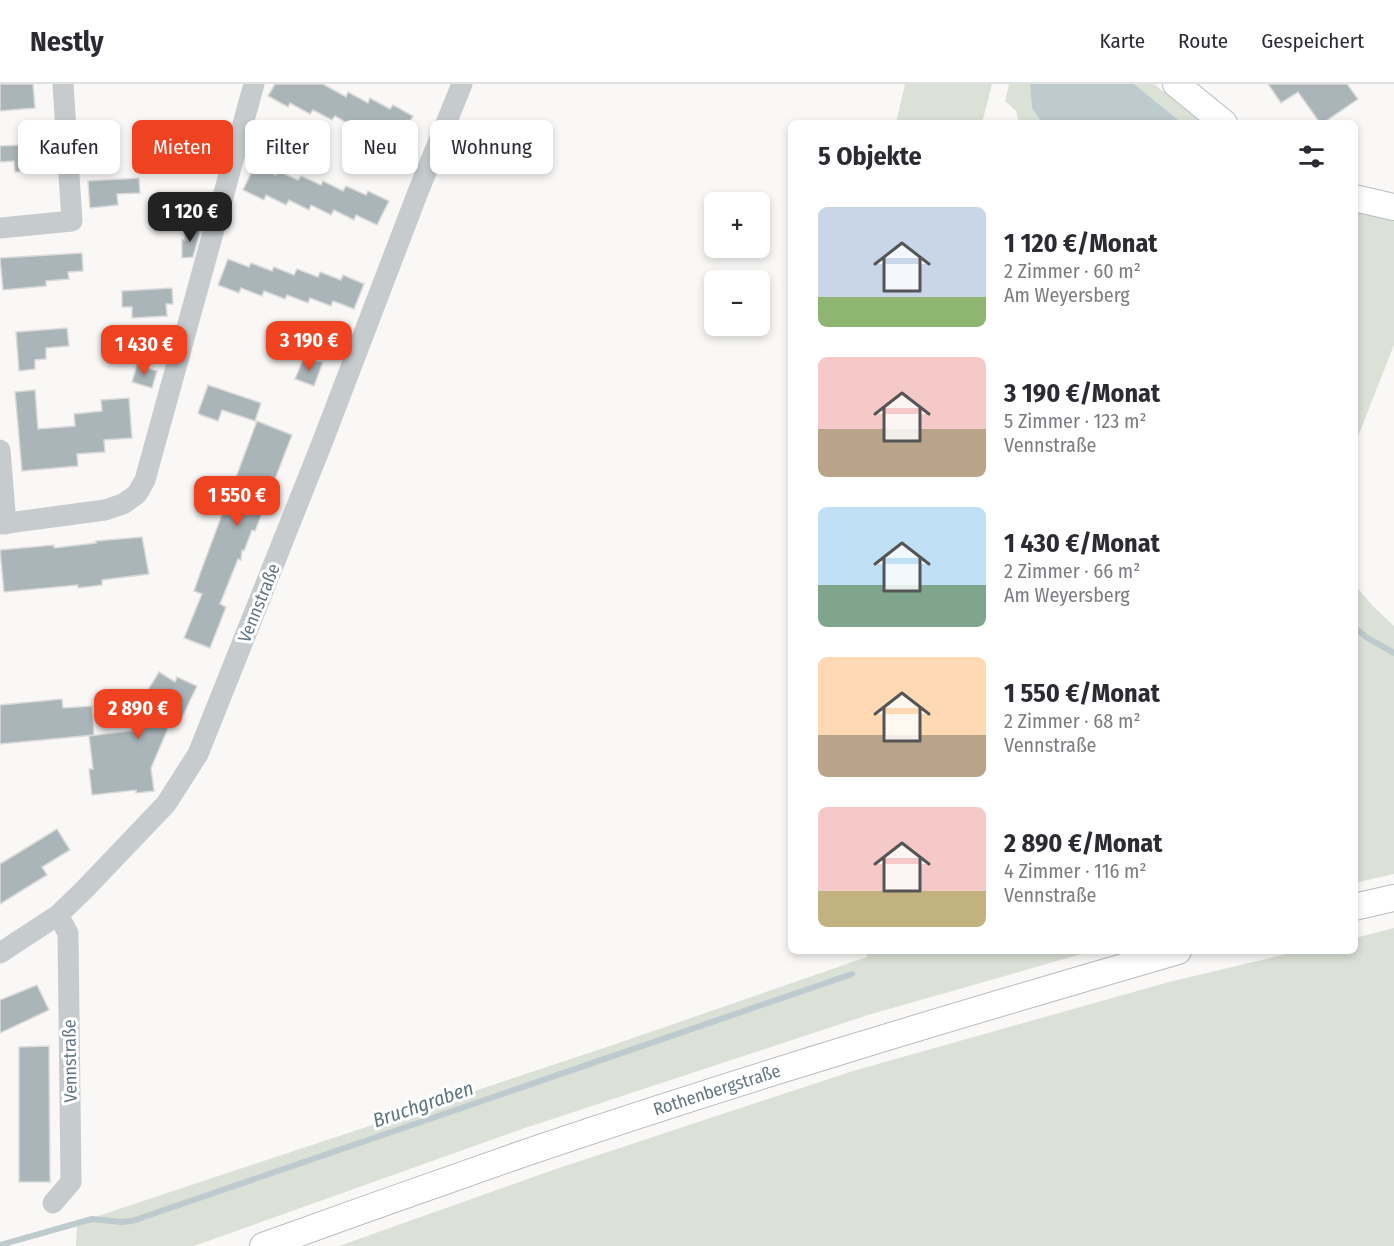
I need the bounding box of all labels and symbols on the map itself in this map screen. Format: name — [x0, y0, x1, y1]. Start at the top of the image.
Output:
pin: 1 120 € — [135, 192, 245, 243]
pin: 3 190 € — [254, 321, 364, 372]
pin: 1 430 € — [89, 325, 199, 376]
pin: 1 550 € — [182, 476, 292, 527]
street label: Vennstraße — [233, 560, 285, 646]
pin: 2 890 € — [83, 689, 193, 740]
street label: Vennstraße — [58, 1019, 82, 1103]
street label: Rothenbergstraße — [650, 1060, 783, 1121]
water label: Bruchgraben — [369, 1076, 477, 1132]

